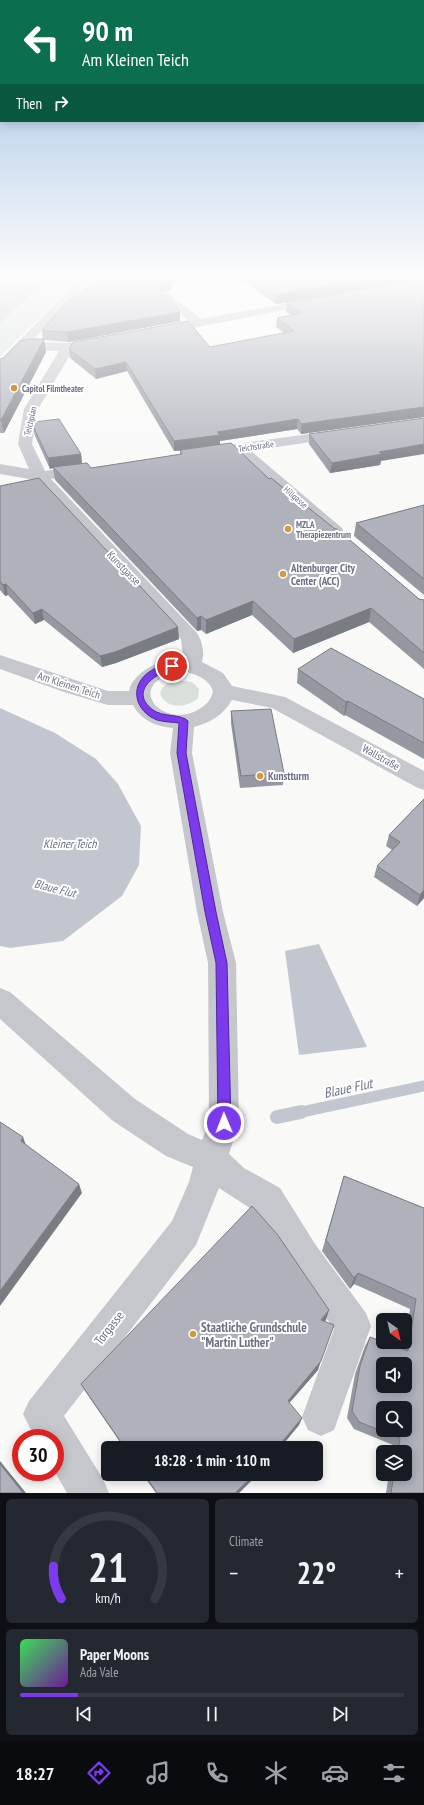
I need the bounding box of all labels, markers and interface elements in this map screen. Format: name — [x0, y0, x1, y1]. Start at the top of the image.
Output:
text: 90 m — [82, 12, 133, 49]
icon: left — [16, 16, 68, 68]
text: Am Kleinen Teich — [82, 48, 189, 71]
icon: right — [50, 92, 72, 114]
text: Then — [16, 94, 42, 113]
marker: Capitol Filmtheater — [9, 383, 19, 393]
place label: Capitol Filmtheater — [22, 383, 84, 394]
street label: Teichplan — [21, 405, 39, 437]
street label: Teichstraße — [238, 438, 275, 454]
street label: Hillgasse — [282, 484, 310, 511]
place label: MZLA Therapiezentrum — [296, 519, 351, 540]
marker: MZLA Therapiezentrum — [283, 524, 293, 534]
street label: Kunstgasse — [104, 548, 144, 589]
place label: Altenburger City Center (ACC) — [290, 561, 355, 588]
marker: Altenburger City Center (ACC) — [278, 569, 288, 579]
pin — [155, 649, 189, 683]
icon: arrive — [161, 655, 183, 677]
street label: Am Kleinen Teich — [36, 668, 102, 702]
street label: Wallstraße — [360, 741, 403, 773]
place label: Kunstturm — [268, 769, 309, 783]
marker: Kunstturm — [255, 771, 265, 781]
water label: Kleiner Teich — [43, 836, 97, 851]
water label: Blaue Flut — [33, 876, 79, 901]
water label: Blaue Flut — [322, 1074, 376, 1102]
position arrow — [203, 1102, 245, 1144]
street label: Torgasse — [90, 1308, 128, 1348]
north arrow — [376, 1313, 412, 1349]
map controls — [376, 1313, 412, 1481]
place label: Staatliche Grundschule "Martin Luther" — [201, 1319, 307, 1351]
marker: Staatliche Grundschule "Martin Luther" — [188, 1329, 198, 1339]
button: sound — [376, 1357, 412, 1393]
button: search — [376, 1401, 412, 1437]
speed limit sign: 30 — [12, 1429, 64, 1481]
button: layers — [376, 1445, 412, 1481]
text: 18:28 · 1 min · 110 m — [154, 1451, 270, 1470]
text: Climate — [229, 1533, 263, 1550]
text: 21 — [88, 1540, 127, 1593]
text: 22° — [297, 1553, 336, 1592]
text: − — [229, 1559, 238, 1587]
text: + — [395, 1559, 404, 1587]
text: km/h — [95, 1588, 120, 1607]
text: Paper Moons — [80, 1645, 149, 1664]
text: Ada Vale — [80, 1664, 119, 1681]
icon: previous — [73, 1703, 95, 1725]
icon: pause — [201, 1703, 223, 1725]
icon: next — [329, 1703, 351, 1725]
icon: directions — [85, 1759, 113, 1787]
icon: music — [144, 1759, 172, 1787]
icon: phone — [203, 1759, 231, 1787]
icon: climate — [262, 1759, 290, 1787]
icon: car — [321, 1759, 349, 1787]
icon: filters — [380, 1759, 408, 1787]
text: 18:27 — [16, 1762, 54, 1785]

